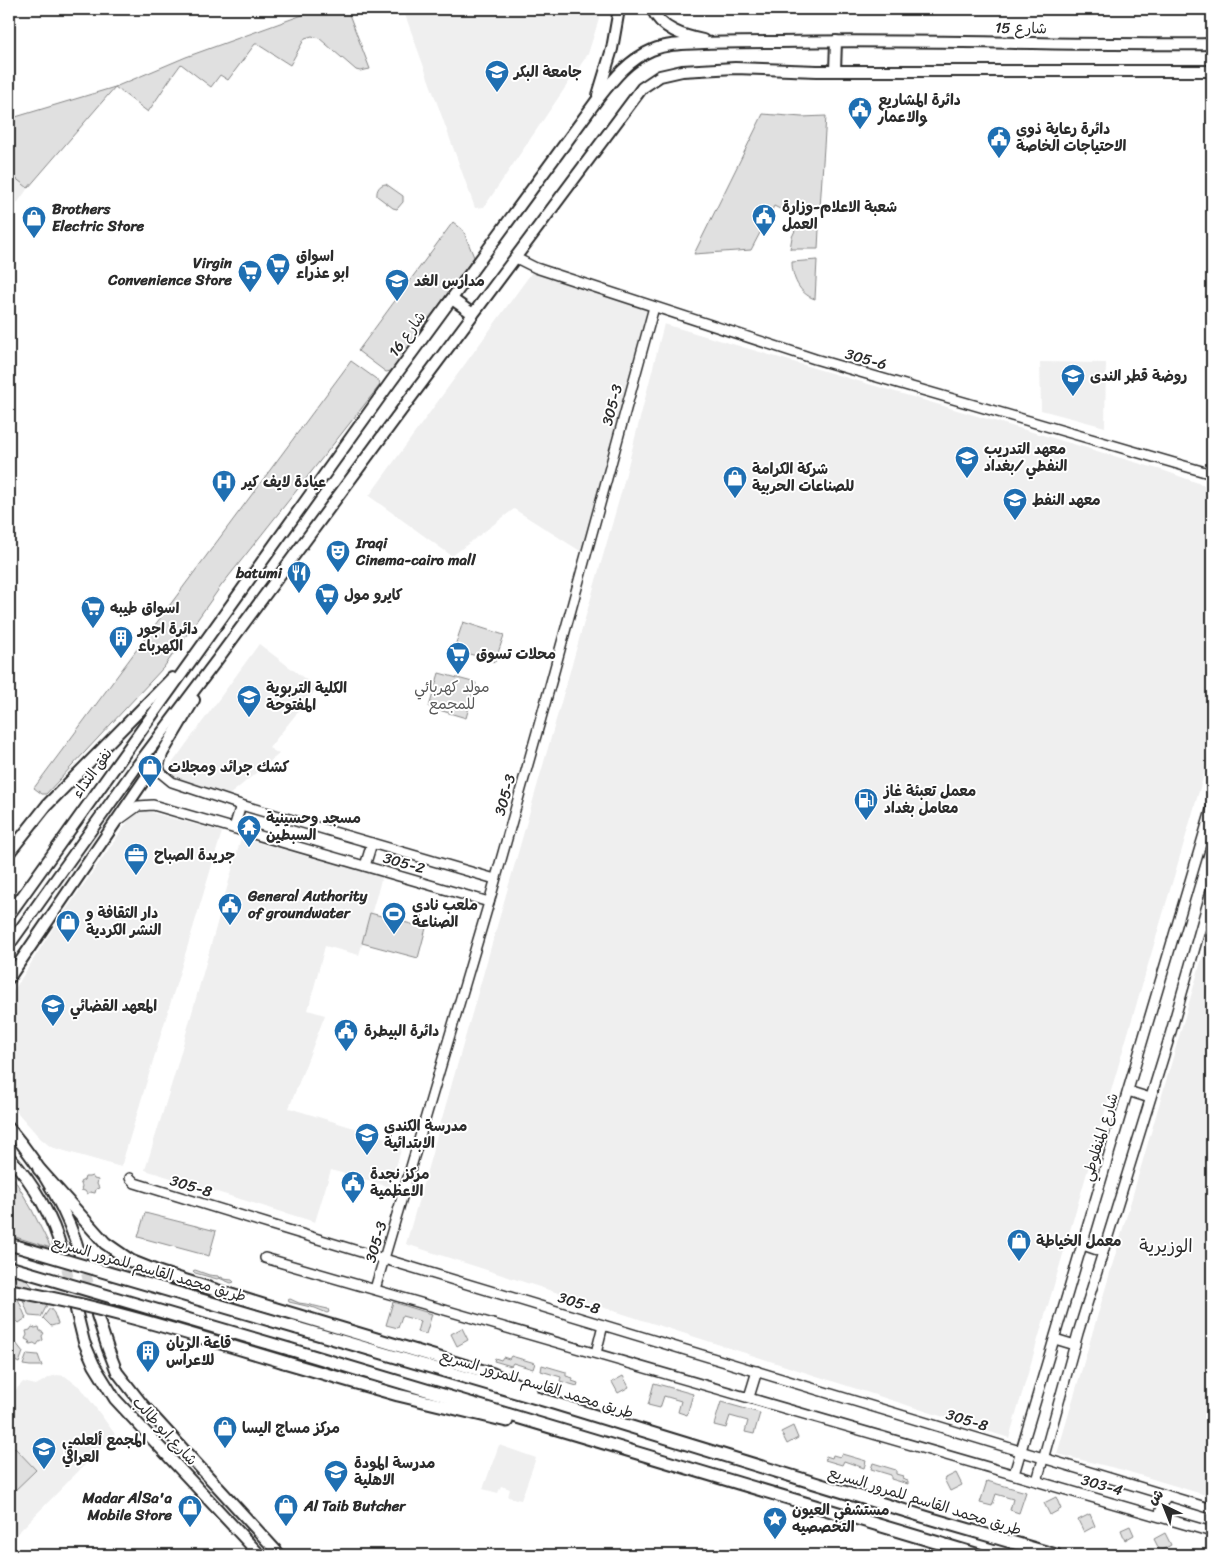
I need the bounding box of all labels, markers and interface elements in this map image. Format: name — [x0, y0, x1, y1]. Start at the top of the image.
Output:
street label: شارع 15 — [995, 15, 1047, 41]
school or university icon: جامعة البكر — [484, 59, 510, 93]
place label: جامعة البكر — [512, 59, 582, 85]
place label: دائرة المشاريع والاعمار — [877, 87, 961, 130]
public building icon: دائرة المشاريع والاعمار — [847, 96, 873, 130]
place label: دائرة رعاية ذوي الاحتياجات الخاصة — [1016, 116, 1127, 159]
public building icon: دائرة رعاية ذوي الاحتياجات الخاصة — [986, 125, 1012, 159]
place label: شعبة الاعلام-وزارة العمل — [782, 194, 897, 237]
place label: Brothers Electric Store — [52, 196, 145, 239]
public building icon: شعبة الاعلام-وزارة العمل — [751, 203, 777, 237]
shop icon: Brothers Electric Store — [21, 205, 47, 239]
place label: اسواق ابو عذراء — [296, 243, 349, 286]
place label: Virgin Convenience Store — [107, 250, 233, 293]
supermarket icon: اسواق ابو عذراء — [265, 252, 291, 286]
supermarket icon: Virgin Convenience Store — [237, 259, 263, 293]
school or university icon: مدارس الغد — [384, 268, 410, 302]
place label: مدارس الغد — [414, 268, 485, 294]
street label: شارع 16 — [381, 306, 433, 362]
street label: 305-6 — [842, 341, 890, 377]
school or university icon: روضة قطر الندى — [1060, 363, 1086, 397]
place label: روضة قطر الندى — [1090, 363, 1188, 389]
street label: 305-3 — [594, 381, 630, 429]
place label: معهد التدريب النفطي /بغداد — [984, 436, 1068, 480]
school or university icon: معهد التدريب النفطي /بغداد — [954, 445, 980, 479]
place label: شركة الكرامة للصناعات الحربية — [752, 456, 854, 499]
shop icon: شركة الكرامة للصناعات الحربية — [722, 465, 748, 499]
hospital icon: عيادة لايف كير — [211, 469, 237, 503]
place label: عيادة لايف كير — [240, 469, 326, 495]
school or university icon: معهد النفط — [1002, 487, 1028, 521]
place label: معهد النفط — [1032, 487, 1101, 513]
place label: Iraqi Cinema-cairo mall — [355, 530, 476, 573]
theatre icon: Iraqi Cinema-cairo mall — [325, 539, 351, 573]
place label: batumi — [235, 560, 283, 586]
restaurant icon: batumi — [286, 560, 312, 594]
supermarket icon: كايرو مول — [314, 582, 340, 616]
place label: كايرو مول — [344, 582, 403, 608]
supermarket icon: اسواق طيبه — [80, 595, 106, 629]
place label: اسواق طيبه — [110, 595, 179, 621]
place label: دائرة اجور الكهرباء — [136, 616, 198, 659]
building icon: دائرة اجور الكهرباء — [108, 625, 134, 659]
supermarket icon: محلات تسوق — [445, 641, 471, 675]
place label: محلات تسوق — [476, 641, 556, 667]
park label: مولد كهربائي للمجمع — [414, 674, 490, 717]
place label: الكلية التربوية المفتوحة — [266, 675, 347, 718]
school or university icon: الكلية التربوية المفتوحة — [236, 684, 262, 718]
street label: نفق النداء — [65, 742, 119, 804]
shop icon: كشك جرائد ومجلات — [137, 754, 163, 788]
place label: كشك جرائد ومجلات — [168, 754, 290, 780]
street label: 305-3 — [487, 771, 523, 819]
place label: معمل تعبئة غاز معامل بغداد — [882, 778, 976, 821]
fuel station icon: معمل تعبئة غاز معامل بغداد — [853, 787, 879, 821]
place label: مسجد وحسينية السبطين — [266, 805, 361, 848]
temple icon: مسجد وحسينية السبطين — [236, 814, 262, 848]
office icon: جريدة الصباح — [123, 842, 149, 876]
place label: جريدة الصباح — [154, 842, 235, 868]
street label: 305-2 — [380, 845, 428, 881]
place label: General Authority of groundwater — [247, 883, 368, 926]
public building icon: General Authority of groundwater — [217, 892, 243, 926]
place label: ملعب نادي الصناعة — [412, 892, 478, 935]
place label: دار الثقافة و النشر الكردية — [85, 900, 162, 943]
sports icon: ملعب نادي الصناعة — [381, 901, 407, 935]
shop icon: دار الثقافة و النشر الكردية — [55, 909, 81, 943]
school or university icon: المعهد القضائي — [40, 993, 66, 1027]
place label: المعهد القضائي — [70, 993, 157, 1020]
public building icon: دائرة البيطرة — [333, 1018, 359, 1052]
place label: دائرة البيطرة — [364, 1018, 439, 1044]
street label: شارع المنفلوطي — [1074, 1090, 1126, 1184]
place label: مدرسة الكندي الابتدائية — [384, 1113, 467, 1156]
school or university icon: مدرسة الكندي الابتدائية — [354, 1122, 380, 1156]
place label: مركز نجدة الاعظمية — [370, 1161, 430, 1204]
street label: 305-8 — [167, 1167, 215, 1205]
public building icon: مركز نجدة الاعظمية — [340, 1170, 366, 1204]
street label: 305-3 — [357, 1218, 395, 1266]
shop icon: معمل الخياطة — [1006, 1228, 1032, 1262]
place label: معمل الخياطة — [1036, 1228, 1122, 1254]
street label: طريق محمد القاسم للمرور السريع — [49, 1229, 249, 1309]
district label: الوزيرية — [1139, 1230, 1193, 1262]
street label: 305-8 — [555, 1284, 603, 1322]
place label: قاعة الريان للاعراس — [166, 1330, 232, 1373]
building icon: قاعة الريان للاعراس — [135, 1339, 161, 1373]
street label: طريق محمد القاسم للمرور السريع — [437, 1342, 637, 1426]
street label: شارع ابو طالب — [126, 1390, 204, 1472]
street label: 305-8 — [943, 1401, 991, 1439]
shop icon: مركز مساج اليسا — [212, 1415, 238, 1449]
place label: مركز مساج اليسا — [242, 1415, 340, 1441]
place label: المجمع ألعلمي العراقي — [62, 1427, 146, 1470]
school or university icon: المجمع ألعلمي العراقي — [31, 1436, 57, 1470]
place label: مدرسة المودة الاهلية — [354, 1450, 435, 1493]
school or university icon: مدرسة المودة الاهلية — [323, 1459, 349, 1493]
street label: طريق محمد القاسم للمرور السريع — [825, 1459, 1025, 1543]
street label: 303-4 — [1078, 1467, 1126, 1503]
north arrow — [1138, 1482, 1188, 1532]
text: ش — [1141, 1482, 1170, 1511]
place label: Madar AlSa'a Mobile Store — [82, 1485, 172, 1528]
shop icon: Al Taib Butcher — [273, 1493, 299, 1527]
place label: Al Taib Butcher — [303, 1493, 407, 1519]
shop icon: Madar AlSa'a Mobile Store — [177, 1494, 203, 1528]
place label: مستشفى العيون التخصصيه — [792, 1497, 890, 1540]
place icon: مستشفى العيون التخصصيه — [762, 1506, 788, 1540]

